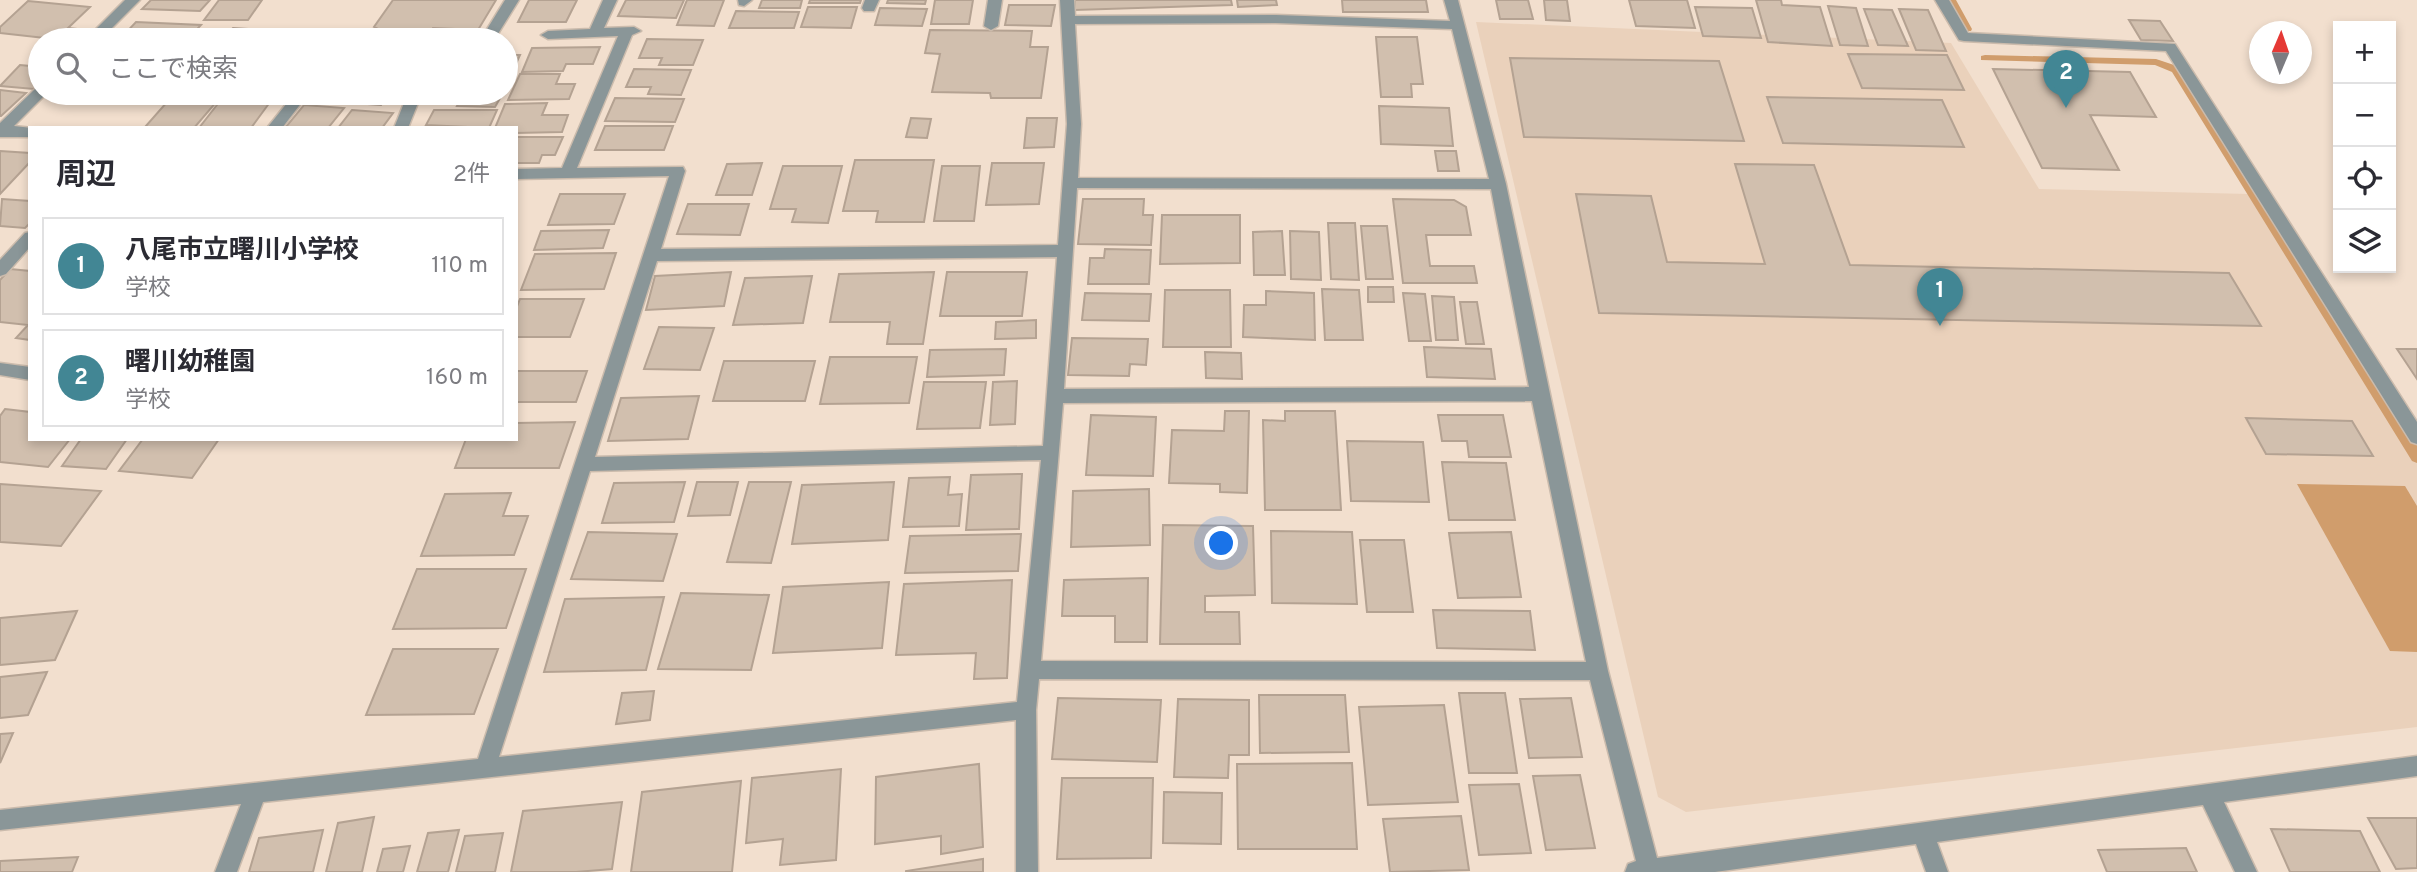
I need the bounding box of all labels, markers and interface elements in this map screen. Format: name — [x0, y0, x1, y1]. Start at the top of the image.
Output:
north arrow — [2249, 21, 2312, 84]
map controls — [2333, 21, 2396, 273]
button: + — [2333, 21, 2396, 84]
search box — [28, 28, 518, 105]
icon: search — [52, 48, 90, 86]
pin: 2 — [2043, 50, 2089, 108]
text: ここで検索 — [108, 54, 238, 87]
button: − — [2333, 84, 2396, 147]
button: locate — [2333, 147, 2396, 210]
text: 周辺 — [56, 158, 116, 195]
text: 2件 — [453, 161, 490, 190]
button: layers — [2333, 210, 2396, 273]
text: 八尾市立曙川小学校 — [125, 235, 359, 268]
text: 1 — [76, 252, 86, 281]
text: 110 m — [431, 252, 488, 281]
pin: 1 — [1917, 268, 1963, 326]
text: 学校 — [125, 275, 171, 304]
text: 曙川幼稚園 — [125, 347, 255, 380]
text: 2 — [74, 364, 88, 393]
text: 160 m — [426, 364, 488, 393]
text: 学校 — [125, 387, 171, 416]
your location — [1204, 526, 1238, 560]

